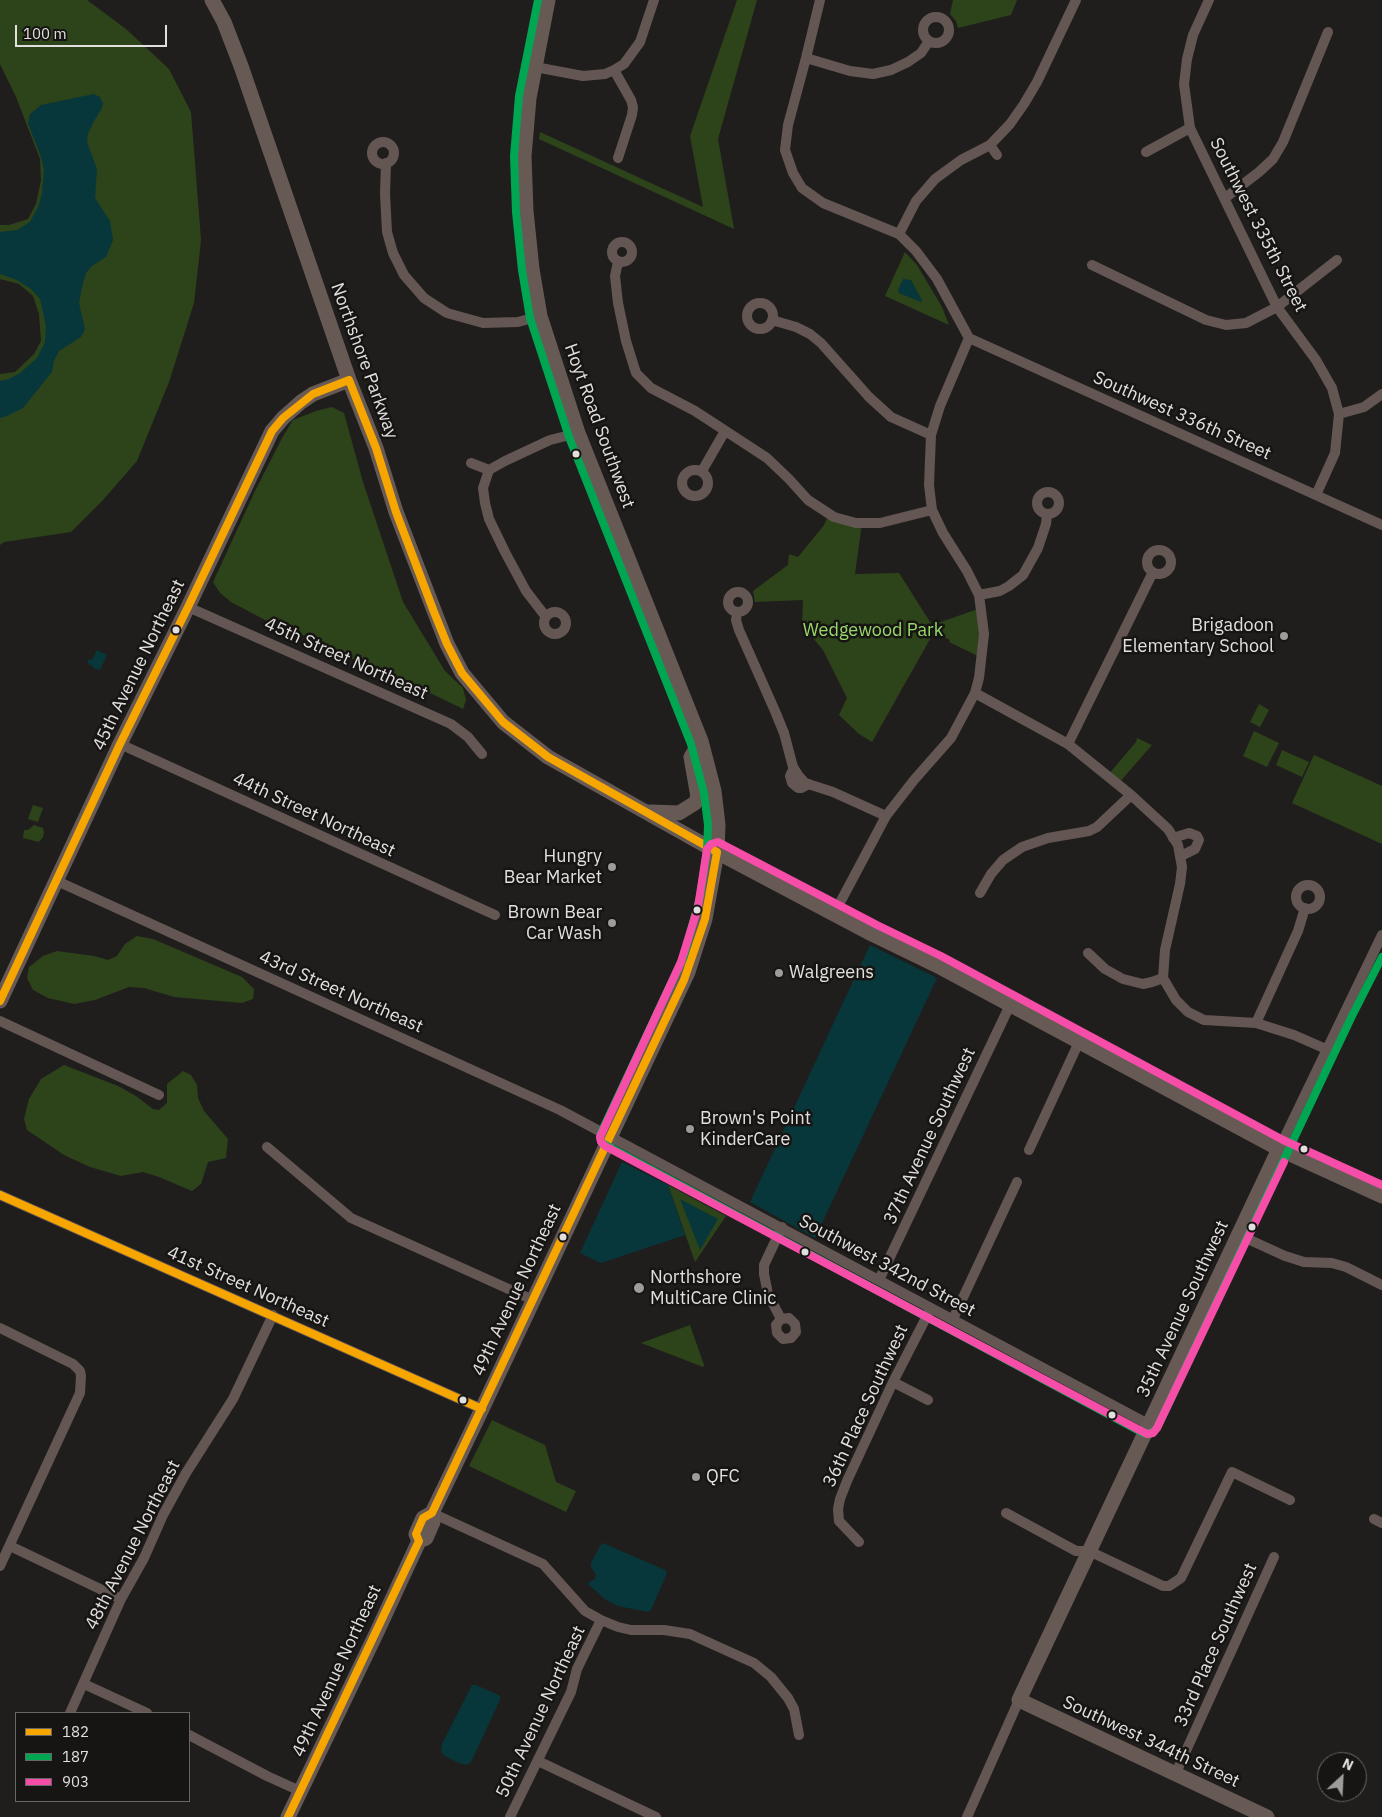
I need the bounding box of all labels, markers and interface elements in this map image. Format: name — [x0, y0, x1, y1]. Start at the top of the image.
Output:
scale bar — [18, 15, 170, 47]
text: 100 m — [23, 24, 67, 43]
street label: Southwest 335th Street — [1205, 134, 1311, 316]
street label: Northshore Parkway — [326, 280, 402, 442]
street label: Hoyt Road Southwest — [559, 341, 639, 511]
street label: Southwest 336th Street — [1090, 367, 1274, 465]
unlabelled marker — [571, 449, 581, 459]
street label: 45th Avenue Northeast — [88, 576, 190, 754]
street label: 45th Street Northeast — [261, 613, 431, 705]
place label: Brigadoon Elementary School — [1122, 615, 1274, 658]
park label: Wedgewood Park — [803, 620, 943, 642]
unlabelled marker — [171, 625, 181, 635]
marker: Brigadoon Elementary School — [1278, 630, 1290, 642]
street label: 44th Street Northeast — [229, 768, 399, 862]
place label: Hungry Bear Market — [504, 846, 602, 889]
marker: Hungry Bear Market — [606, 861, 618, 873]
place label: Brown Bear Car Wash — [508, 902, 602, 944]
unlabelled marker — [692, 905, 702, 915]
marker: Brown Bear Car Wash — [606, 917, 618, 929]
street label: 43rd Street Northeast — [256, 946, 426, 1038]
place label: Walgreens — [789, 962, 874, 984]
marker: Walgreens — [773, 967, 785, 979]
street label: 37th Avenue Southwest — [880, 1044, 980, 1228]
place label: Brown's Point KinderCare — [700, 1108, 811, 1150]
marker: Brown's Point KinderCare — [684, 1123, 696, 1135]
unlabelled marker — [1299, 1144, 1309, 1154]
street label: 49th Avenue Northeast — [468, 1201, 566, 1379]
street label: Southwest 342nd Street — [795, 1210, 979, 1322]
street label: 35th Avenue Southwest — [1133, 1217, 1233, 1401]
unlabelled marker — [1247, 1222, 1257, 1232]
unlabelled marker — [558, 1232, 568, 1242]
street label: 41st Street Northeast — [164, 1242, 332, 1332]
unlabelled marker — [800, 1247, 810, 1257]
place label: Northshore MultiCare Clinic — [650, 1267, 776, 1310]
marker: Northshore MultiCare Clinic — [632, 1281, 646, 1295]
street label: 36th Place Southwest — [819, 1321, 913, 1491]
unlabelled marker — [458, 1395, 468, 1405]
unlabelled marker — [1107, 1410, 1117, 1420]
street label: 48th Avenue Northeast — [81, 1457, 185, 1633]
place label: QFC — [706, 1466, 740, 1488]
marker: QFC — [690, 1471, 702, 1483]
street label: 33rd Place Southwest — [1170, 1560, 1262, 1730]
street label: 49th Avenue Northeast — [288, 1582, 386, 1760]
street label: 50th Avenue Northeast — [492, 1623, 590, 1801]
street label: Southwest 344th Street — [1059, 1692, 1243, 1792]
legend — [15, 1712, 190, 1802]
text: 182 — [62, 1722, 89, 1741]
text: 187 — [62, 1747, 89, 1766]
north arrow — [1317, 1752, 1367, 1802]
text: N — [1340, 1754, 1356, 1775]
text: 903 — [62, 1772, 89, 1791]

